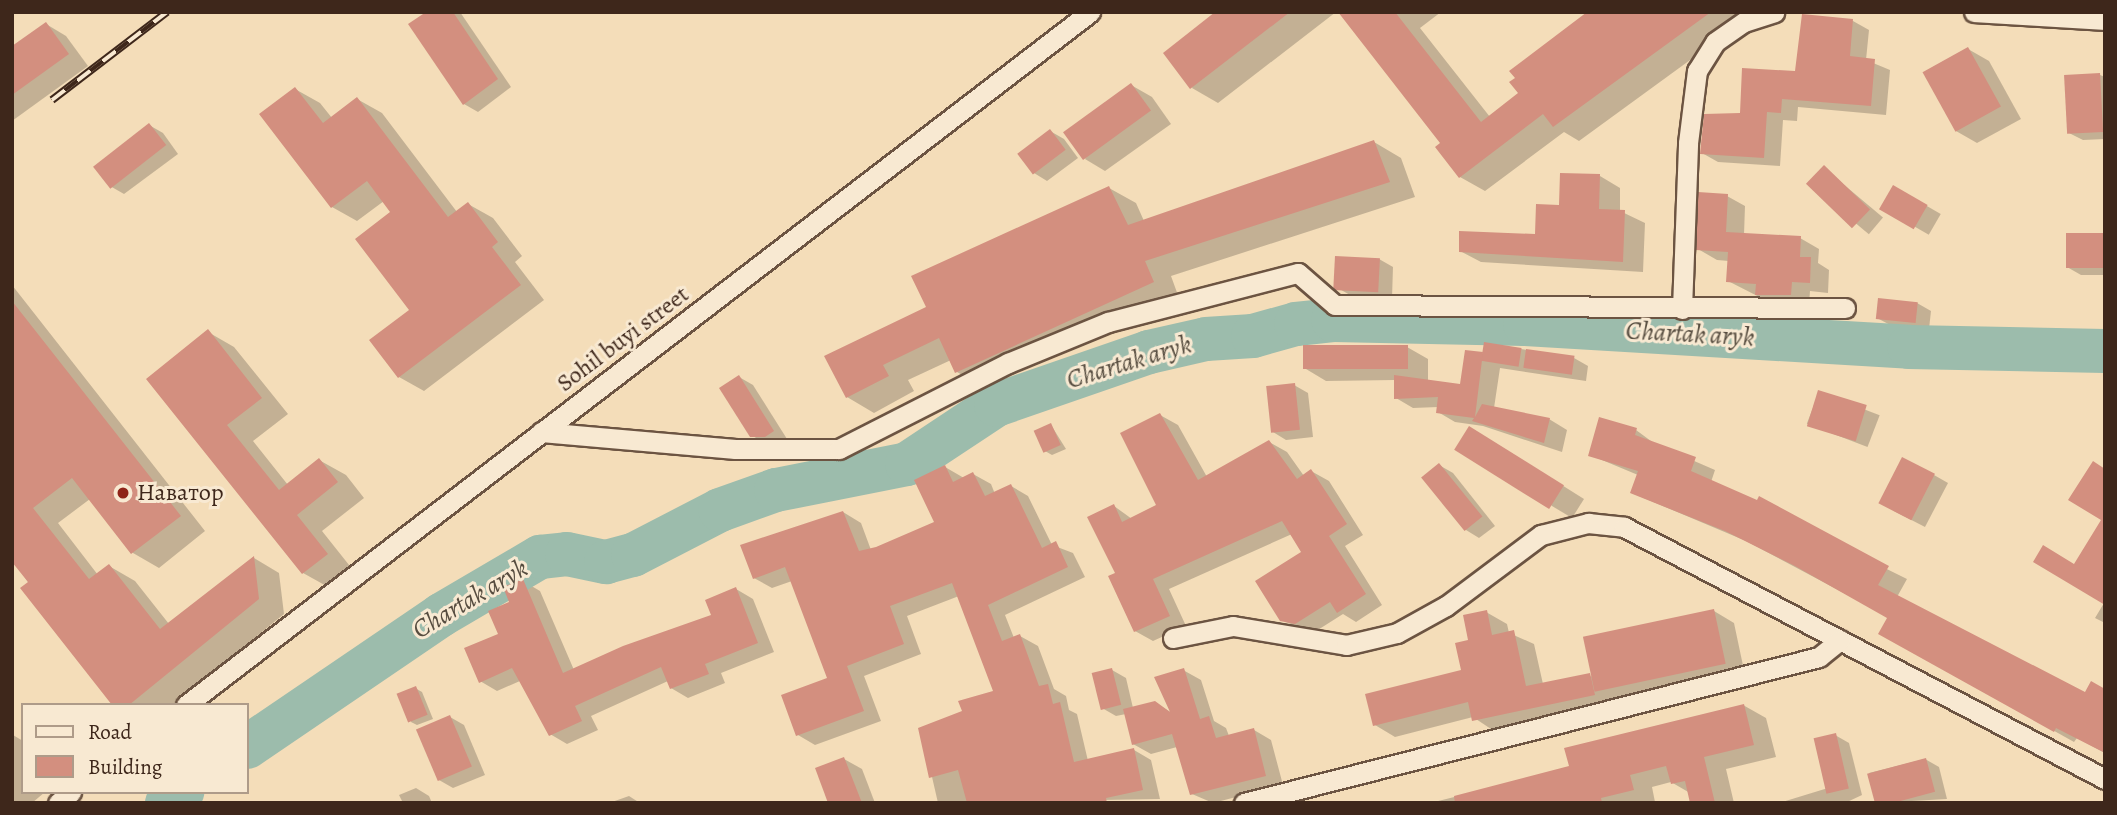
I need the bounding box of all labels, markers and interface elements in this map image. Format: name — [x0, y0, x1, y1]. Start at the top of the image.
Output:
street label: Sohil buyi street — [551, 280, 695, 398]
water label: Chartak aryk — [1625, 315, 1755, 353]
water label: Chartak aryk — [1063, 328, 1195, 396]
place label: Наватор — [137, 479, 224, 507]
marker: Наватор — [115, 485, 131, 501]
water label: Chartak aryk — [407, 552, 533, 646]
legend — [21, 703, 248, 794]
text: Road — [88, 718, 132, 746]
text: Building — [88, 753, 162, 781]

